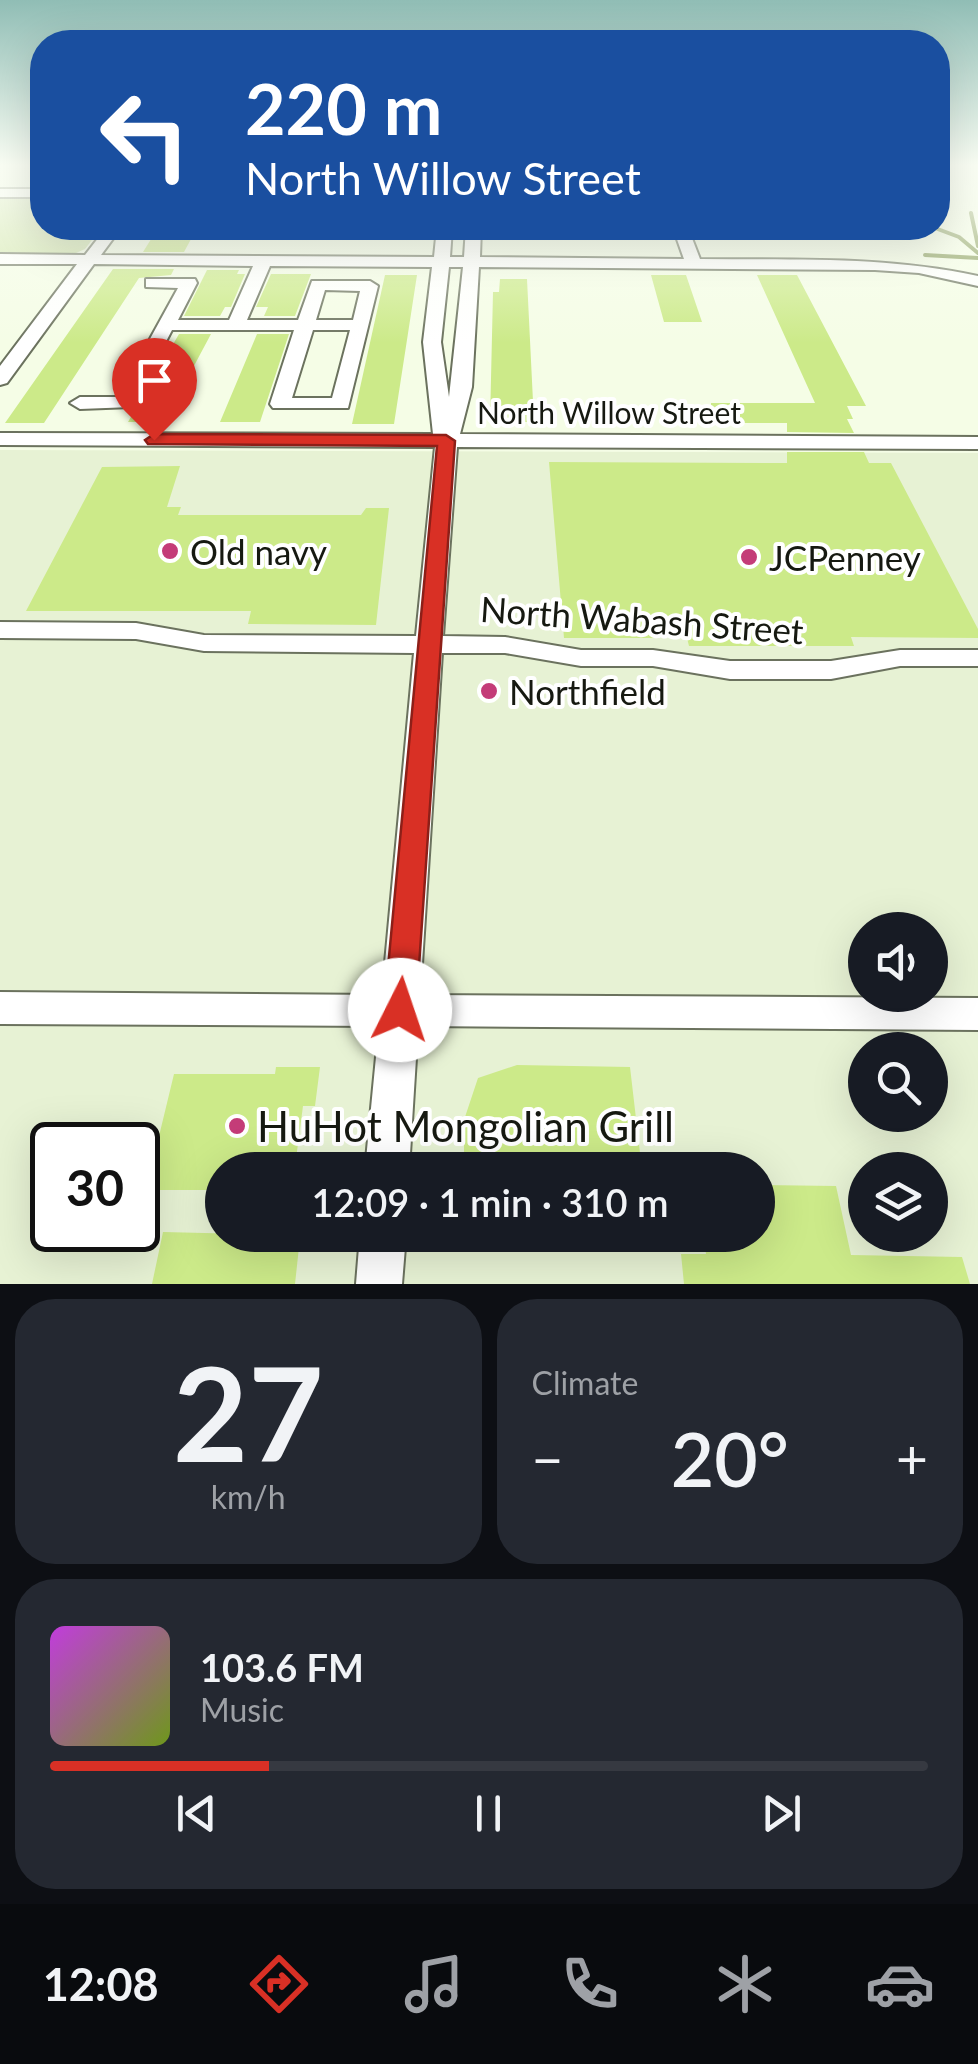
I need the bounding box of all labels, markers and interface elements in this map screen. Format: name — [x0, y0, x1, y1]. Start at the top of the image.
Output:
text: 220 m — [245, 66, 442, 150]
icon: left — [80, 70, 210, 200]
text: North Willow Street — [245, 151, 641, 205]
pin — [112, 338, 197, 441]
icon: arrive — [127, 353, 182, 408]
street label: North Willow Street — [477, 394, 741, 430]
place label: Old navy — [190, 530, 327, 572]
place label: JCPenney — [769, 536, 921, 578]
marker: Old navy — [159, 540, 181, 562]
marker: JCPenney — [738, 546, 760, 568]
street label: North Wabash Street — [479, 587, 805, 651]
place label: Northfield — [509, 670, 666, 712]
marker: Northfield — [478, 680, 500, 702]
map controls — [848, 912, 948, 1252]
button: sound — [848, 912, 948, 1012]
position arrow — [348, 958, 452, 1062]
button: search — [848, 1032, 948, 1132]
place label: HuHot Mongolian Grill — [257, 1101, 674, 1151]
marker: HuHot Mongolian Grill — [226, 1115, 248, 1137]
speed limit sign: 30 — [30, 1122, 160, 1252]
button: layers — [848, 1152, 948, 1252]
text: 12:09 · 1 min · 310 m — [312, 1179, 668, 1225]
text: 27 — [173, 1334, 324, 1490]
text: Climate — [532, 1363, 638, 1402]
text: 20° — [671, 1413, 789, 1503]
text: − — [532, 1425, 563, 1491]
text: + — [896, 1425, 928, 1491]
text: km/h — [211, 1477, 286, 1516]
text: 103.6 FM — [200, 1644, 364, 1690]
text: Music — [200, 1690, 284, 1729]
icon: previous — [169, 1786, 224, 1841]
icon: pause — [461, 1786, 516, 1841]
icon: next — [754, 1786, 809, 1841]
icon: directions — [244, 1949, 314, 2019]
icon: music — [399, 1949, 469, 2019]
icon: phone — [555, 1949, 625, 2019]
icon: climate — [710, 1949, 780, 2019]
icon: car — [865, 1949, 935, 2019]
text: 12:08 — [43, 1957, 159, 2011]

